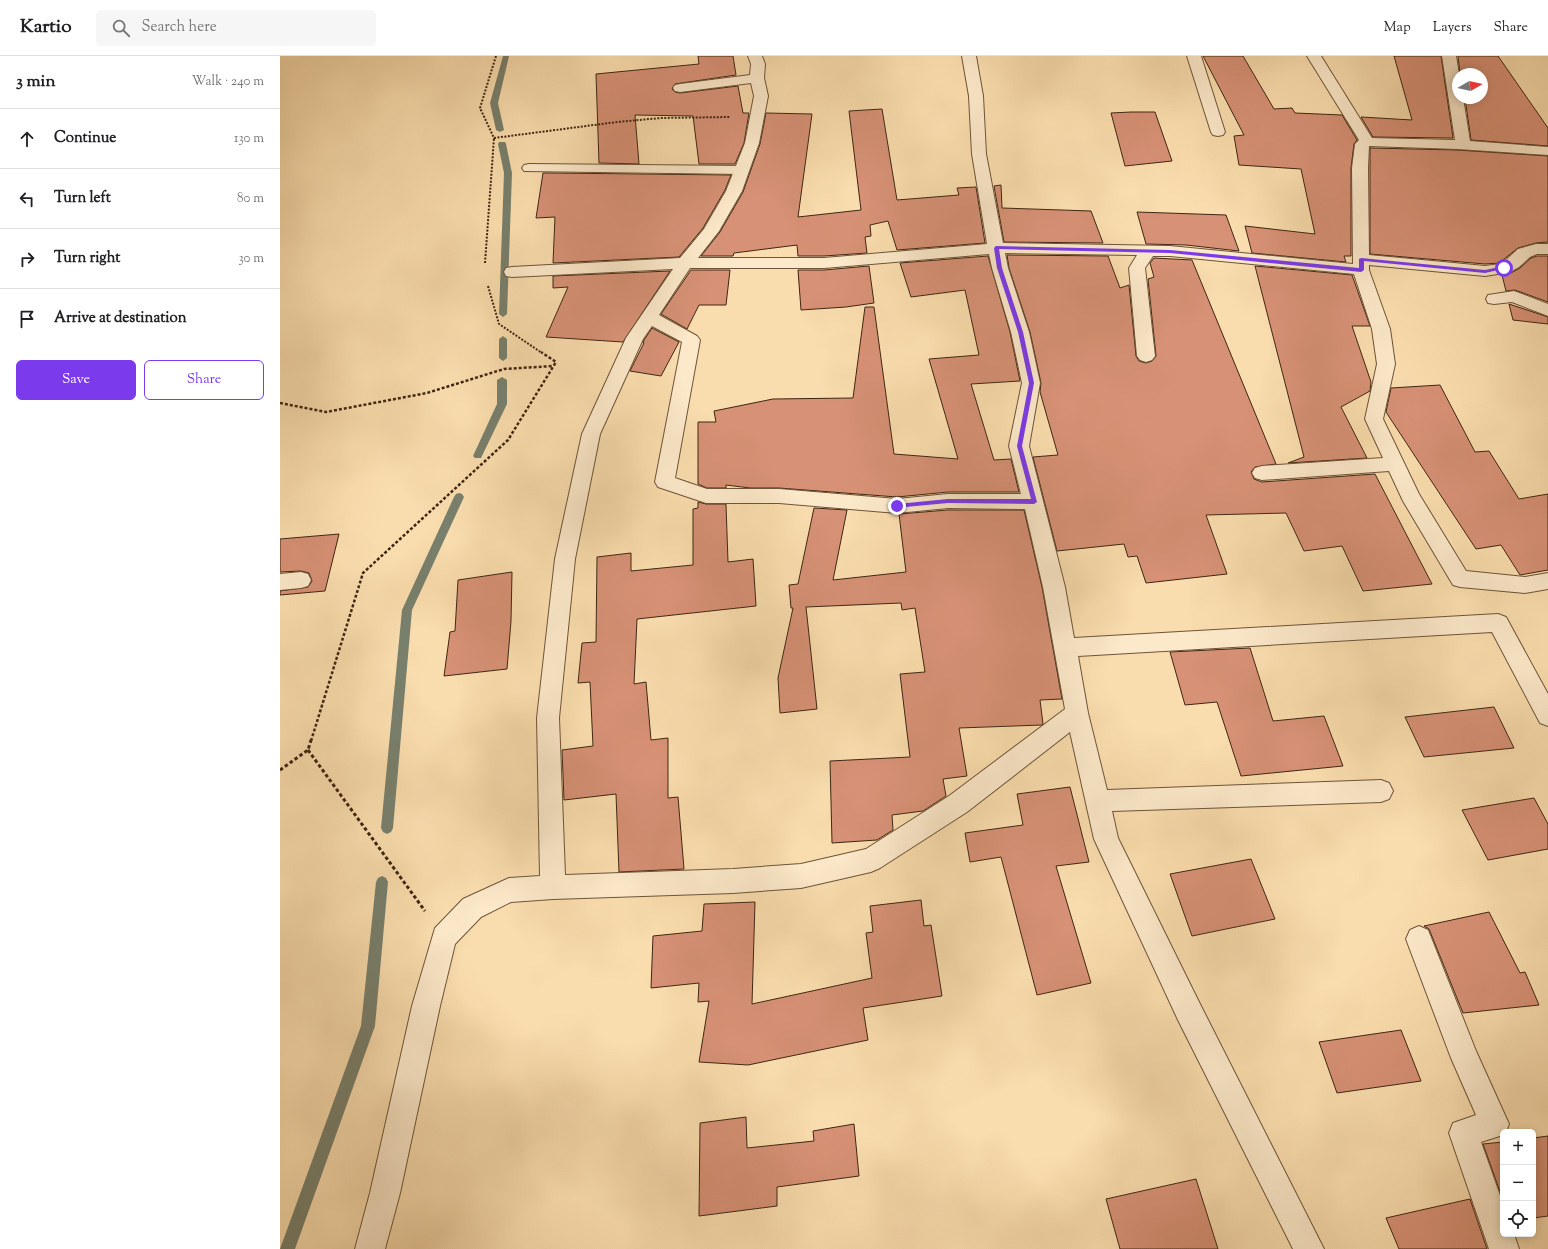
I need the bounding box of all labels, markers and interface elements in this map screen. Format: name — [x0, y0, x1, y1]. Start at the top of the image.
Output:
search box — [96, 10, 376, 46]
text: Kartio — [20, 14, 72, 41]
icon: search — [110, 17, 132, 39]
text: Search here — [142, 17, 217, 38]
text: Map — [1384, 18, 1411, 38]
text: Layers — [1433, 18, 1471, 38]
text: Share — [1493, 18, 1528, 38]
north arrow — [1452, 68, 1488, 104]
text: 3 min — [16, 70, 55, 94]
text: Walk · 240 m — [192, 73, 264, 91]
icon: ahead — [16, 128, 38, 150]
text: Continue — [54, 128, 116, 149]
text: 130 m — [234, 130, 264, 148]
icon: left — [16, 188, 38, 210]
text: Turn left — [54, 188, 111, 209]
text: 80 m — [237, 190, 264, 208]
icon: right — [16, 248, 38, 270]
text: Turn right — [54, 248, 120, 269]
text: 30 m — [238, 250, 264, 268]
route start — [1495, 259, 1513, 277]
icon: arrive — [16, 308, 38, 330]
text: Arrive at destination — [54, 308, 187, 329]
button: Save — [16, 360, 136, 400]
button: Share — [144, 360, 264, 400]
route end — [888, 497, 906, 515]
map controls — [1500, 1129, 1536, 1237]
button: + — [1500, 1129, 1536, 1165]
button: − — [1500, 1165, 1536, 1201]
button: locate — [1500, 1201, 1536, 1237]

